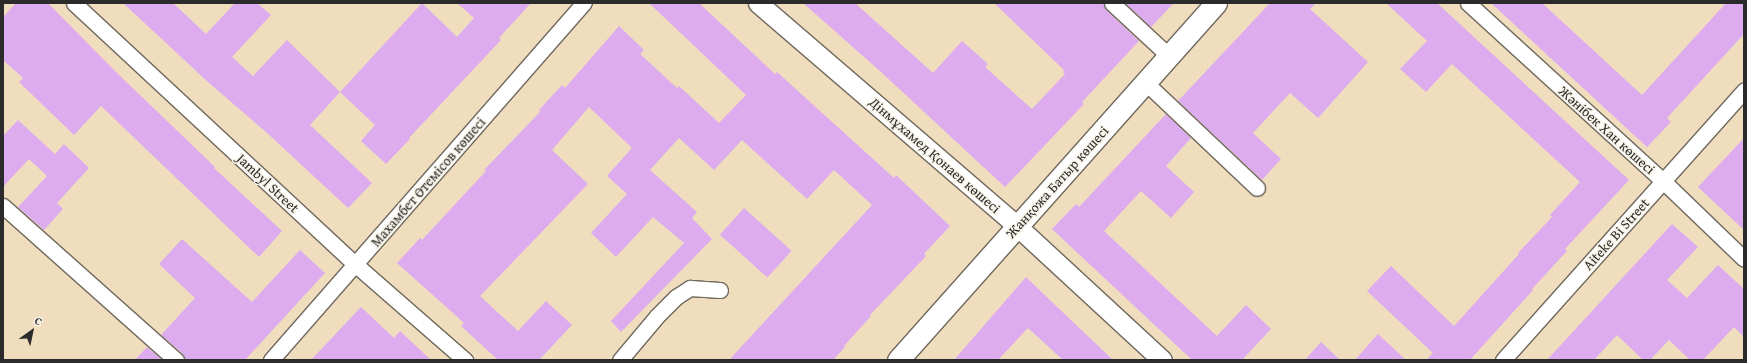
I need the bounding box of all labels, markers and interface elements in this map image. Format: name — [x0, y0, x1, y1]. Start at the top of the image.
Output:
street label: Жәнібек Хан көшесі — [1556, 82, 1658, 178]
street label: Дінмұхамед Қонаев көшесі — [866, 93, 1004, 217]
street label: Махамбет Өтемісов көшесі — [367, 114, 489, 250]
street label: Жанқожа Батыр көшесі — [1002, 122, 1112, 242]
street label: Jambyl Street — [233, 150, 303, 216]
street label: Aiteke Bi Street — [1579, 195, 1653, 273]
north arrow — [12, 311, 52, 351]
text: С — [32, 313, 46, 329]

